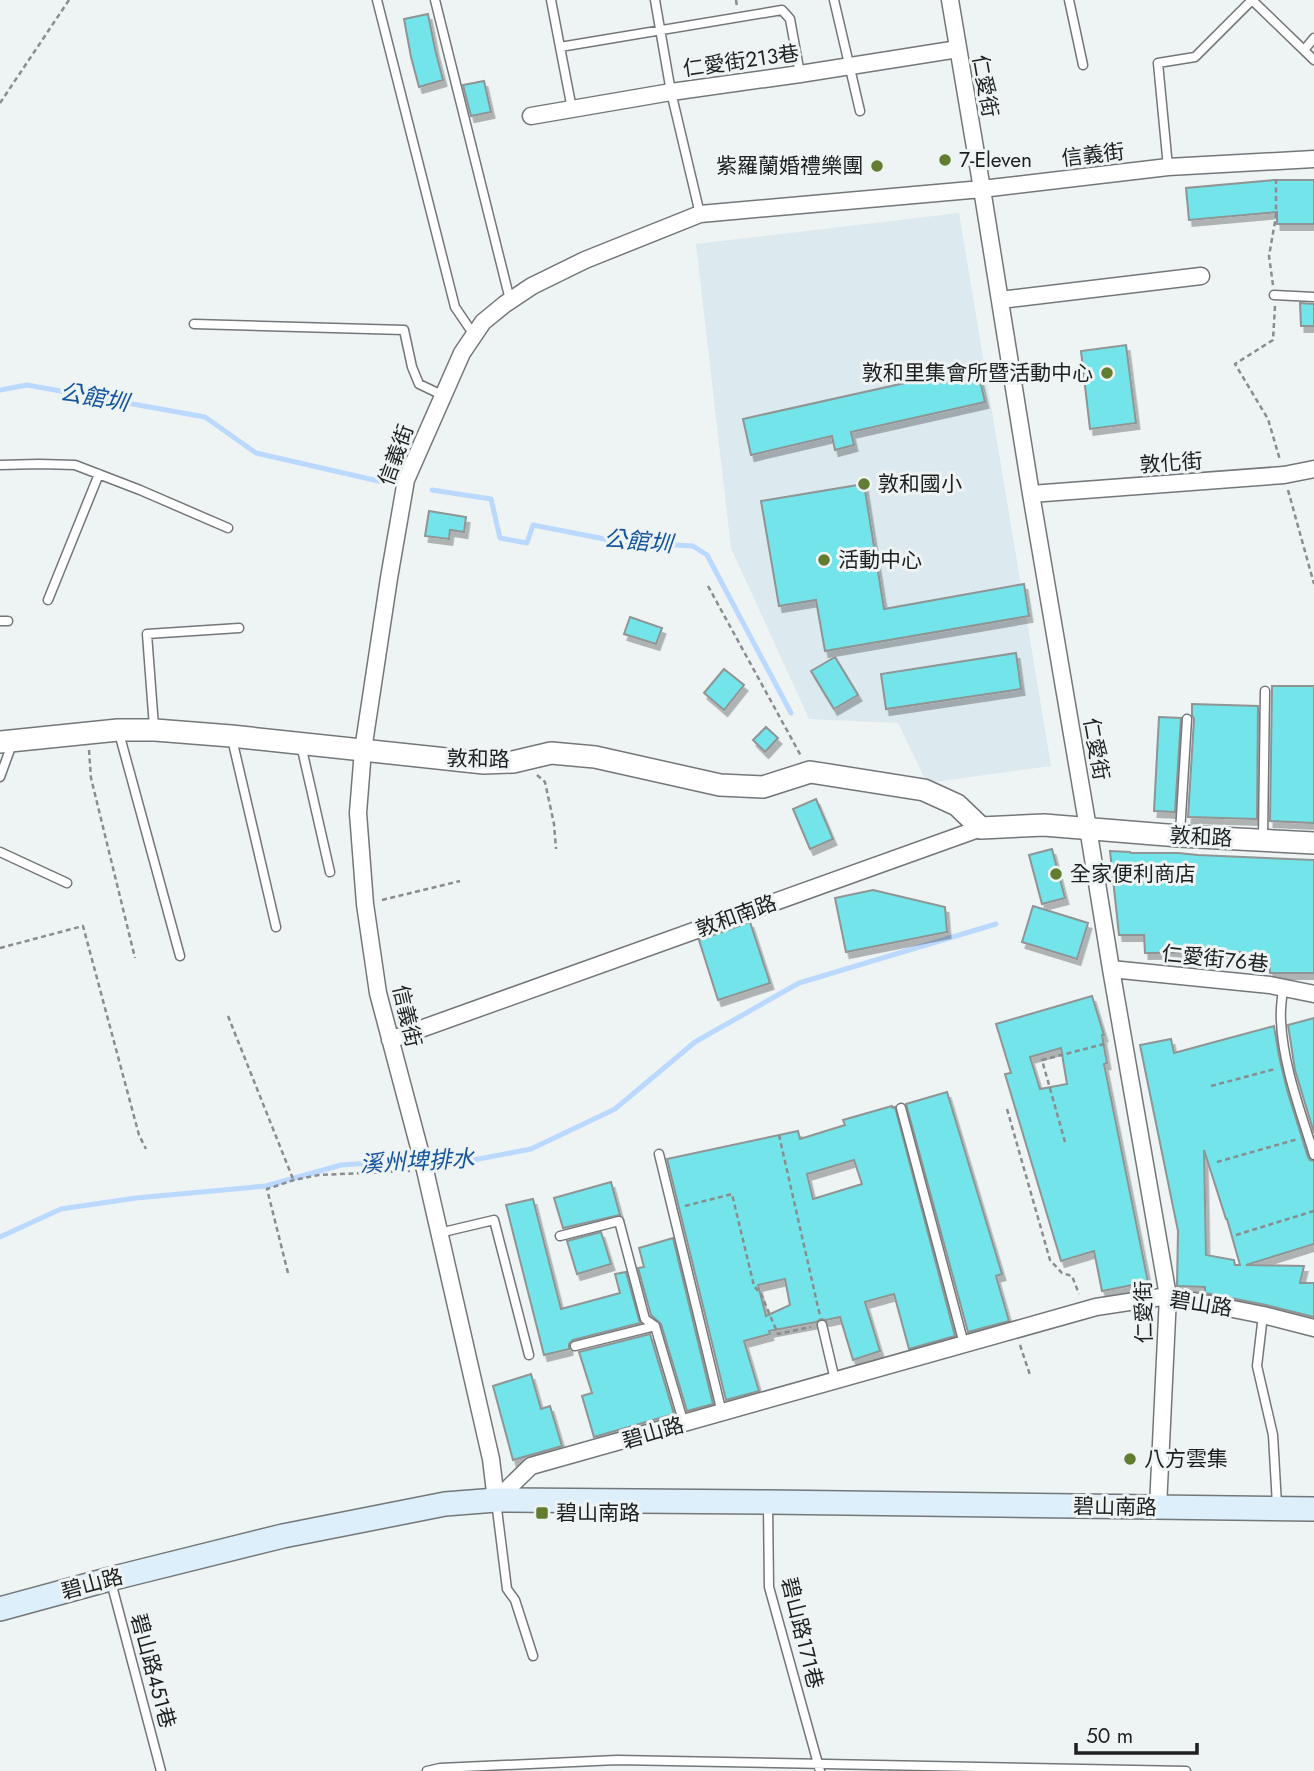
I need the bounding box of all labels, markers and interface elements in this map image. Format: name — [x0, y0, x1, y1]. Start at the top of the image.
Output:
street label: 仁愛街213巷 — [681, 38, 801, 84]
street label: 仁愛街 — [965, 52, 1005, 120]
street label: 信義街 — [1060, 136, 1126, 174]
place label: 7-Eleven — [959, 145, 1032, 175]
place label: 紫羅蘭婚禮樂團 — [716, 151, 863, 181]
marker: 7-Eleven — [937, 152, 953, 168]
marker: 紫羅蘭婚禮樂團 — [869, 158, 885, 174]
place label: 敦和里集會所暨活動中心 — [862, 358, 1093, 388]
marker: 敦和里集會所暨活動中心 — [1099, 365, 1115, 381]
water label: 公館圳 — [57, 374, 134, 420]
street label: 信義街 — [371, 420, 421, 490]
street label: 敦化街 — [1139, 446, 1203, 480]
place label: 敦和國小 — [878, 469, 962, 499]
marker: 敦和國小 — [856, 476, 872, 492]
water label: 公館圳 — [602, 521, 677, 561]
place label: 活動中心 — [838, 545, 922, 575]
marker: 活動中心 — [816, 552, 832, 568]
street label: 仁愛街 — [1076, 715, 1116, 783]
street label: 敦和路 — [446, 743, 510, 775]
street label: 敦和路 — [1169, 820, 1233, 854]
place label: 全家便利商店 — [1070, 859, 1196, 889]
marker: 全家便利商店 — [1048, 866, 1064, 882]
street label: 敦和南路 — [691, 888, 781, 944]
street label: 仁愛街76巷 — [1160, 938, 1270, 980]
street label: 信義街 — [385, 982, 429, 1050]
water label: 溪州埤排水 — [359, 1141, 476, 1181]
street label: 仁愛街 — [1128, 1280, 1160, 1344]
street label: 碧山路 — [1168, 1284, 1234, 1324]
street label: 碧山路 — [619, 1410, 687, 1456]
place label: 八方雲集 — [1144, 1444, 1228, 1474]
marker: 八方雲集 — [1122, 1451, 1138, 1467]
street label: 碧山南路 — [1073, 1491, 1157, 1523]
place label: 碧山南路 — [556, 1498, 640, 1528]
marker: 碧山南路 — [534, 1505, 550, 1521]
street label: 碧山路 — [58, 1561, 126, 1607]
street label: 碧山路171巷 — [774, 1574, 830, 1692]
street label: 碧山路451巷 — [123, 1610, 183, 1732]
scale bar — [1076, 1712, 1197, 1756]
text: 50 m — [1086, 1721, 1133, 1751]

